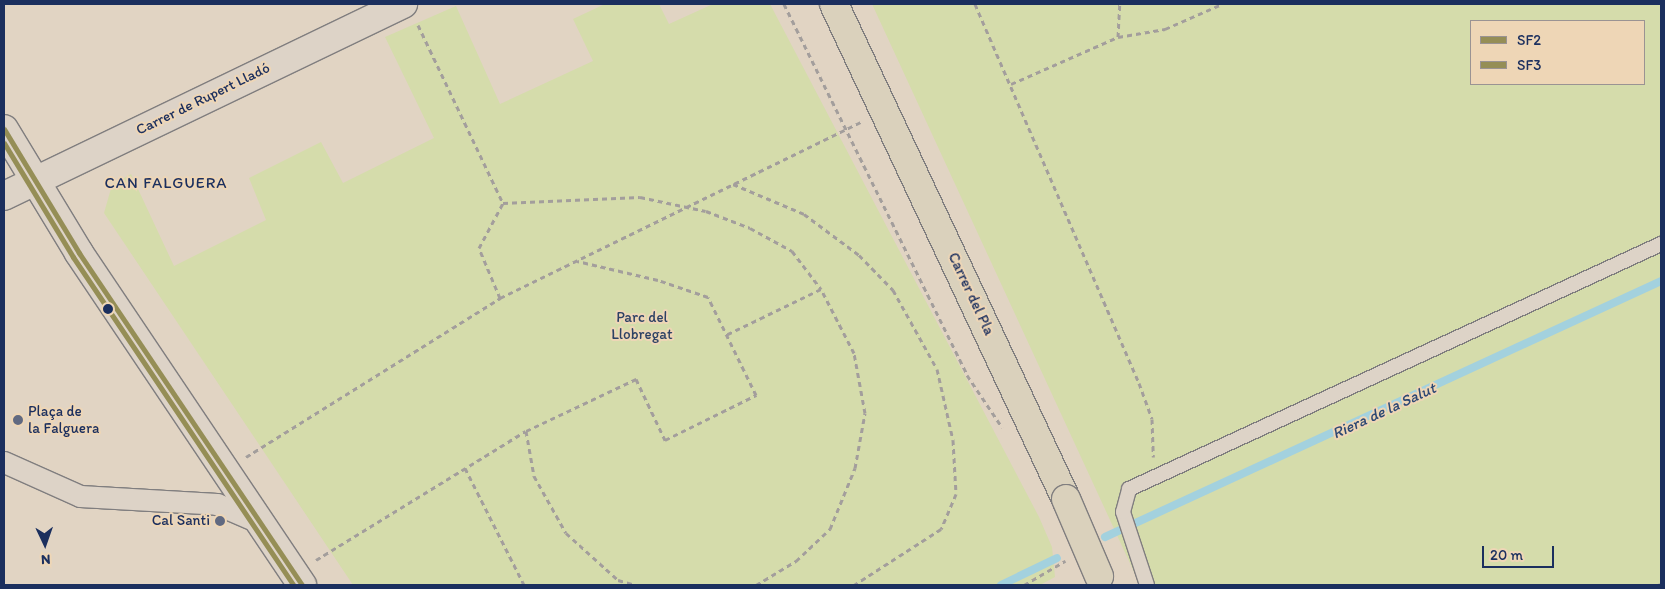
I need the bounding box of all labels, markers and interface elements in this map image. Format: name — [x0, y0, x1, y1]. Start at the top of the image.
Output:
legend — [1470, 20, 1645, 85]
text: SF2 — [1517, 31, 1541, 49]
text: SF3 — [1517, 56, 1541, 74]
street label: Carrer de Rupert Lladó — [133, 59, 273, 139]
district label: CAN FALGUERA — [103, 173, 229, 193]
street label: Carrer del Pla — [944, 250, 998, 338]
unlabelled marker — [103, 304, 113, 314]
park label: Parc del Llobregat — [611, 308, 673, 343]
water label: Riera de la Salut — [1329, 378, 1439, 444]
place label: Plaça de la Falguera — [28, 402, 99, 437]
marker: Plaça de la Falguera — [12, 414, 24, 426]
place label: Cal Santi — [151, 512, 210, 530]
marker: Cal Santi — [214, 515, 226, 527]
north arrow — [20, 519, 70, 569]
scale bar — [1485, 536, 1558, 568]
text: 20 m — [1490, 546, 1523, 564]
text: N — [41, 551, 51, 568]

